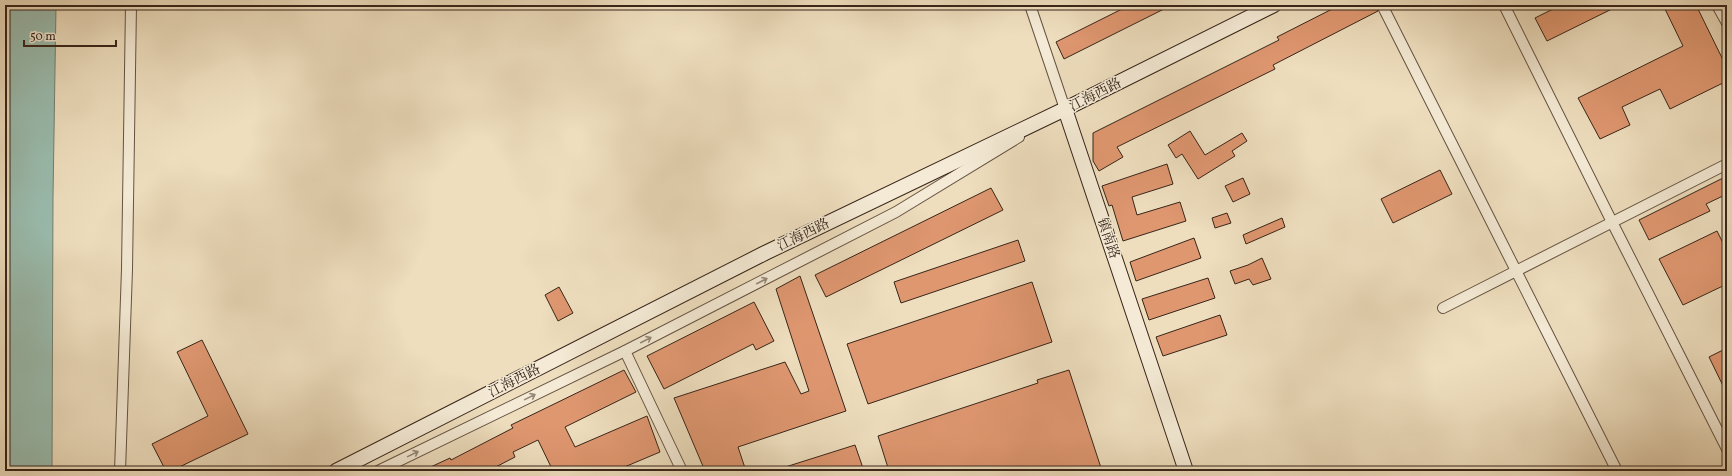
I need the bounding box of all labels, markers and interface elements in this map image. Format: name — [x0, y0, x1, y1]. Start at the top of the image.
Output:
scale bar — [24, 22, 116, 48]
text: 50 m — [30, 29, 56, 45]
street label: 江海西路 — [1066, 74, 1125, 117]
street label: 江海西路 — [774, 215, 833, 256]
street label: 镇南路 — [1092, 216, 1123, 261]
one-way arrow — [756, 276, 768, 284]
one-way arrow — [640, 336, 652, 343]
street label: 江海西路 — [485, 360, 544, 403]
one-way arrow — [523, 393, 535, 400]
one-way arrow — [407, 450, 419, 457]

